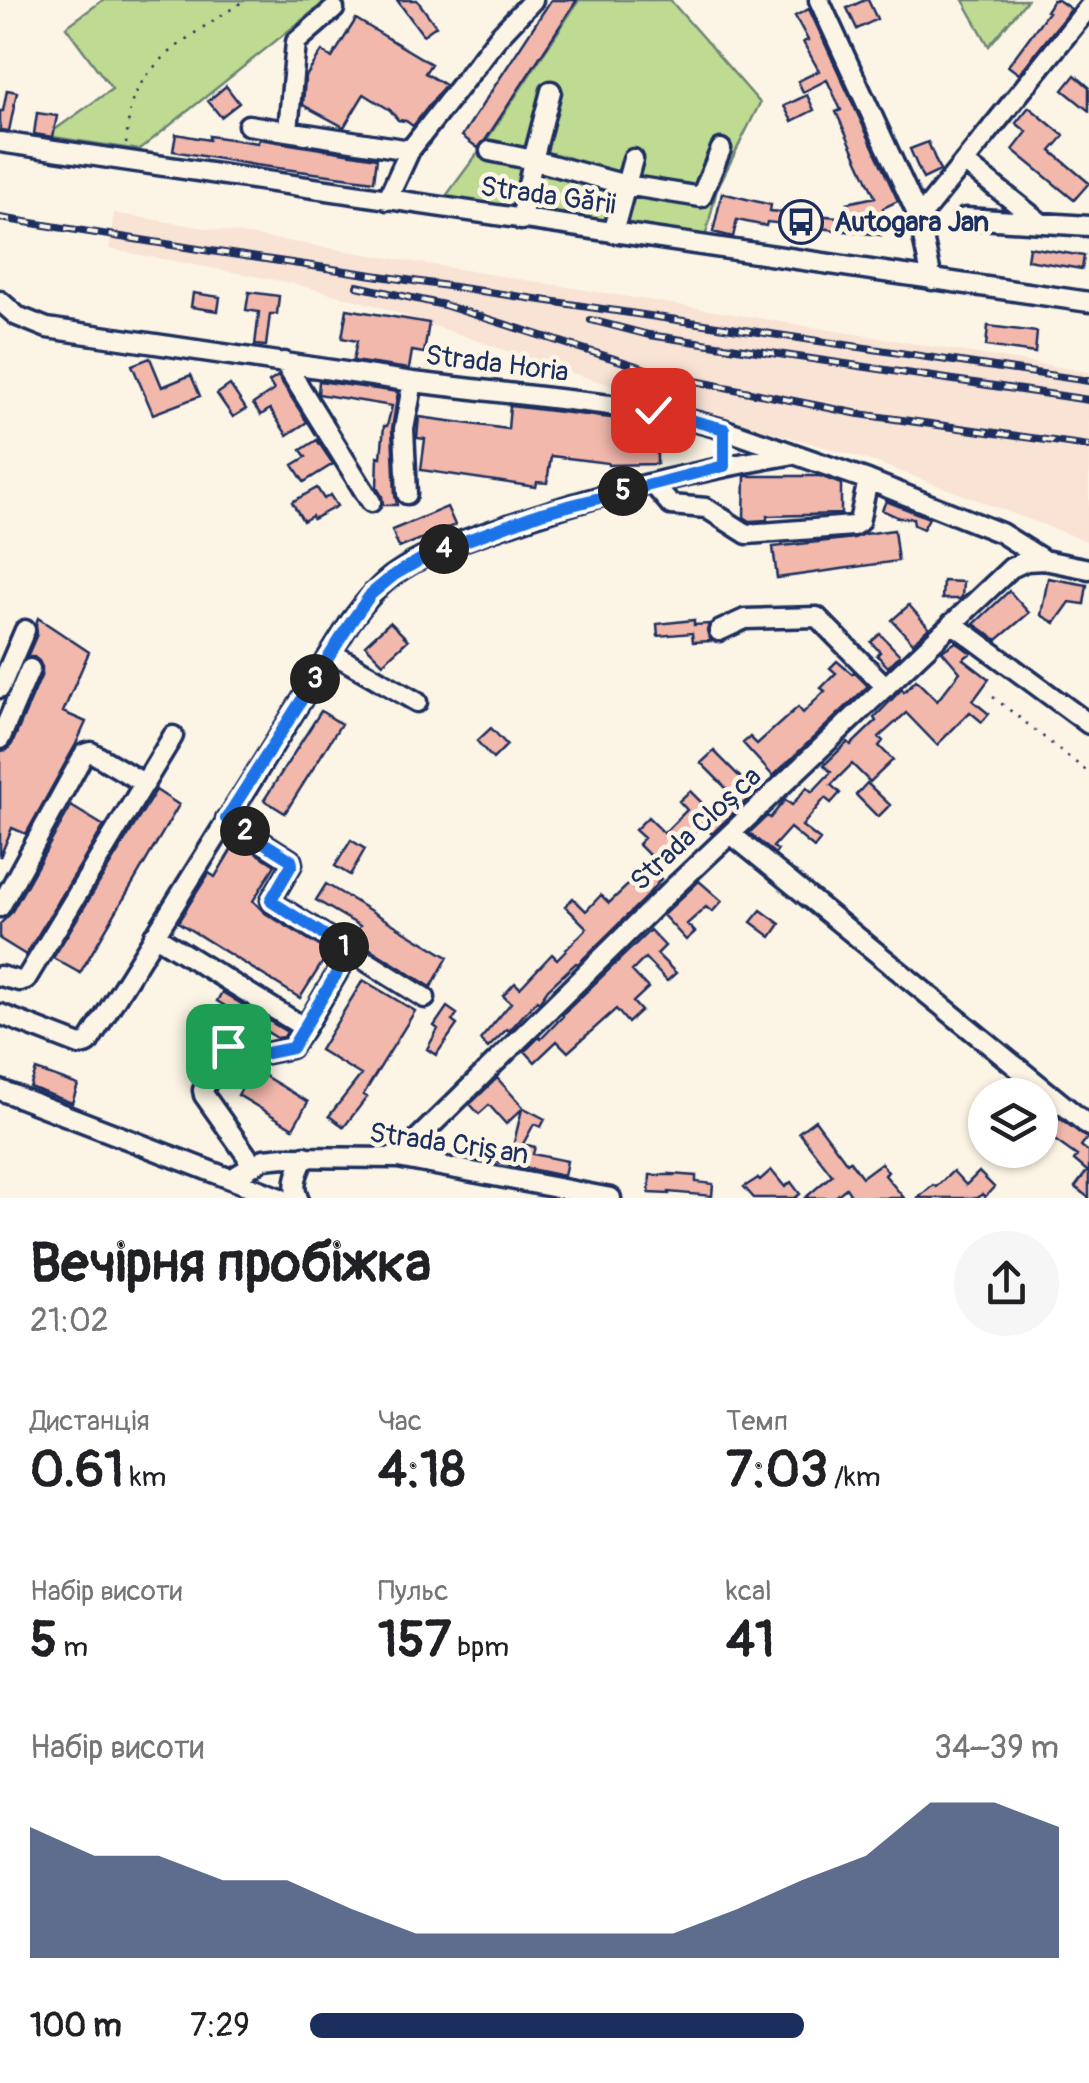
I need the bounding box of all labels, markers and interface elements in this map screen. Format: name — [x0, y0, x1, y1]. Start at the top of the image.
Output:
street label: Strada Gării — [478, 169, 618, 223]
bus stop icon: Autogara Jan — [778, 199, 824, 245]
place label: Autogara Jan — [834, 205, 989, 240]
street label: Strada Horia — [423, 338, 571, 390]
pin — [611, 368, 696, 453]
icon: check — [626, 383, 681, 438]
pin: 5 — [598, 466, 648, 516]
text: 5 — [615, 473, 631, 508]
pin: 4 — [419, 524, 469, 574]
text: 4 — [436, 531, 452, 566]
pin: 3 — [290, 654, 340, 704]
text: 3 — [307, 661, 323, 696]
street label: Strada Cloșca — [623, 759, 769, 899]
pin: 2 — [220, 806, 270, 856]
text: 2 — [237, 813, 253, 848]
pin: 1 — [319, 922, 369, 972]
text: 1 — [339, 929, 349, 964]
pin — [186, 1004, 271, 1089]
icon: arrive — [201, 1019, 256, 1074]
map controls — [968, 1078, 1058, 1168]
button: layers — [968, 1078, 1058, 1168]
street label: Strada Crișan — [367, 1115, 531, 1173]
text: Вечірня пробіжка — [30, 1229, 431, 1298]
button: share — [954, 1231, 1059, 1336]
text: 21:02 — [30, 1301, 109, 1341]
text: Дистанція — [30, 1404, 150, 1439]
text: Час — [378, 1404, 422, 1439]
text: Темп — [726, 1404, 788, 1439]
text: 0.61 — [30, 1439, 124, 1502]
text: 4:18 — [378, 1439, 465, 1502]
text: 7:03 — [726, 1439, 828, 1502]
text: km — [124, 1460, 166, 1495]
text: /km — [828, 1460, 881, 1495]
text: Набір висоти — [30, 1574, 182, 1609]
text: Пульс — [378, 1574, 449, 1609]
text: kcal — [726, 1574, 772, 1609]
text: 5 — [30, 1609, 57, 1672]
text: 157 — [378, 1609, 451, 1672]
text: 41 — [726, 1609, 775, 1672]
text: m — [57, 1630, 88, 1665]
text: bpm — [451, 1630, 509, 1665]
text: Набір висоти — [30, 1728, 204, 1768]
text: 34–39 m — [934, 1728, 1059, 1768]
text: 100 m — [30, 2006, 122, 2046]
text: 7:29 — [190, 2006, 250, 2046]

